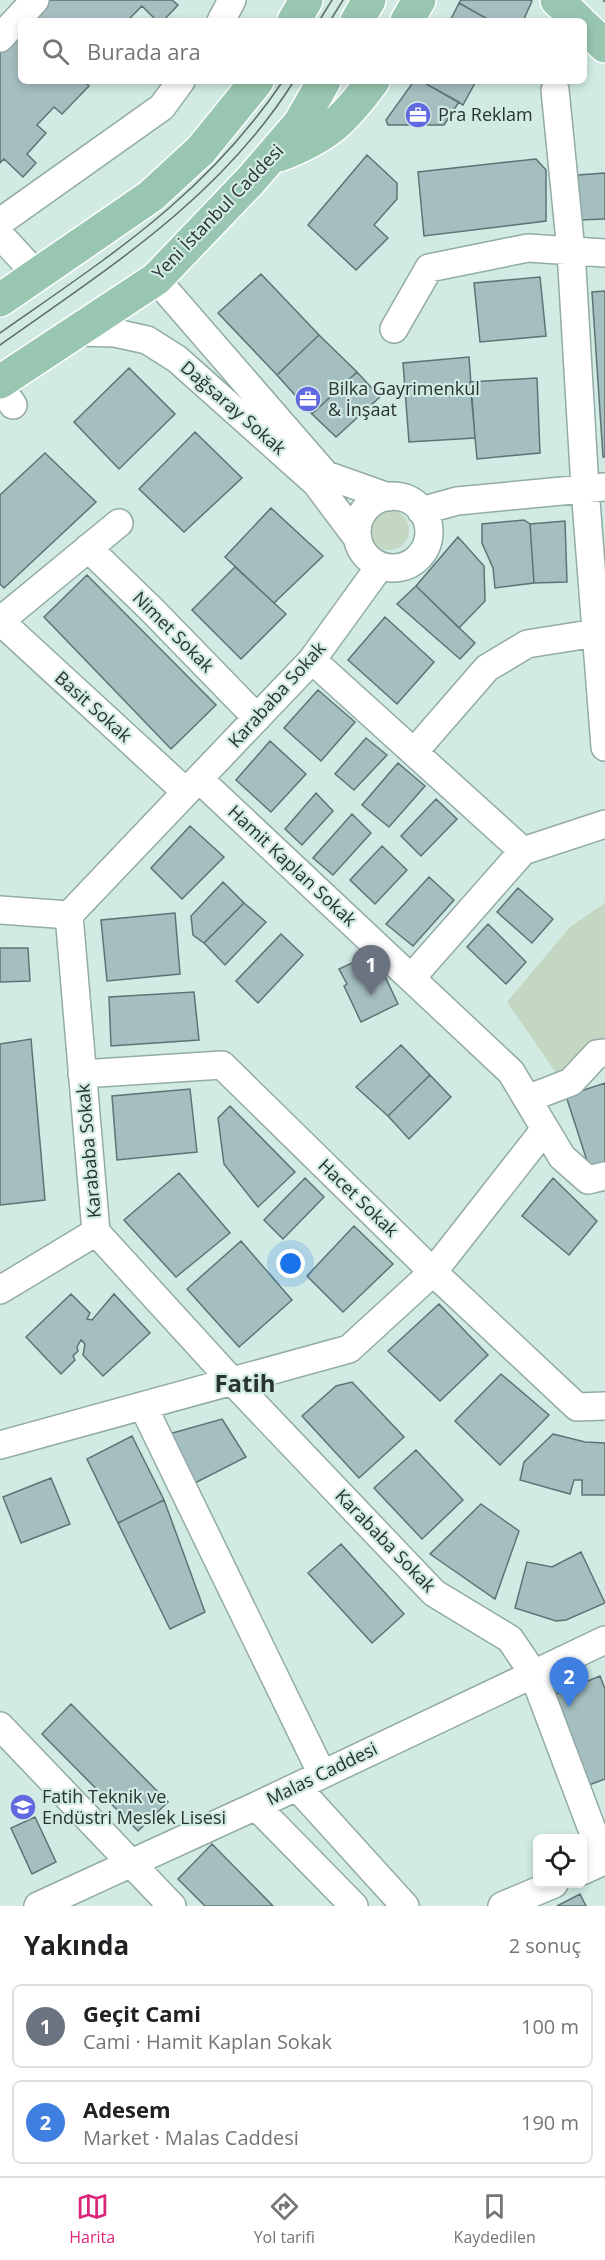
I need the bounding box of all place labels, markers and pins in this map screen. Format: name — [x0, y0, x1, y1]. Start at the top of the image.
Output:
office icon: Pra Reklam — [403, 100, 433, 130]
place label: Pra Reklam — [438, 102, 533, 126]
place label: Bilka Gayrimenkul & İnşaat — [328, 376, 480, 421]
office icon: Bilka Gayrimenkul & İnşaat — [293, 384, 323, 414]
pin: 1 — [352, 946, 391, 995]
pin: 2 — [550, 1658, 588, 1707]
place label: Fatih Teknik ve Endüstri Meslek Lisesi — [42, 1784, 226, 1829]
school or university icon: Fatih Teknik ve Endüstri Meslek Lisesi — [8, 1792, 38, 1822]

